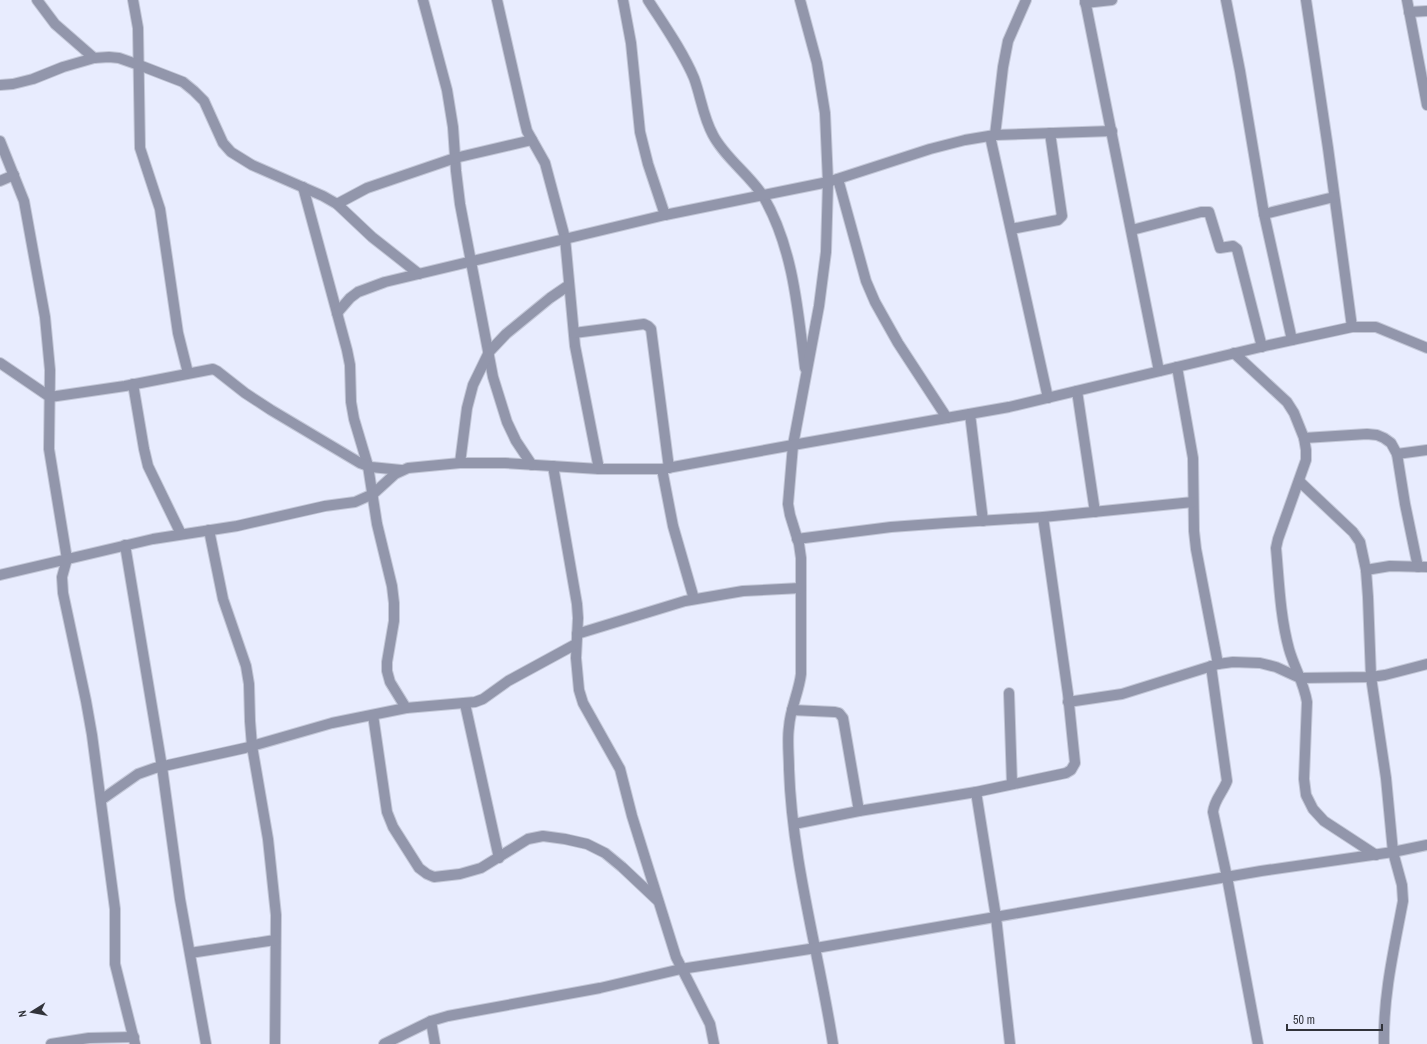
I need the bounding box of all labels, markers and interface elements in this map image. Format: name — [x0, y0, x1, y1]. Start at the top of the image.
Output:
north arrow — [12, 992, 52, 1032]
scale bar — [1287, 1006, 1382, 1032]
text: N — [15, 1009, 30, 1018]
text: 50 m — [1293, 1012, 1315, 1028]

